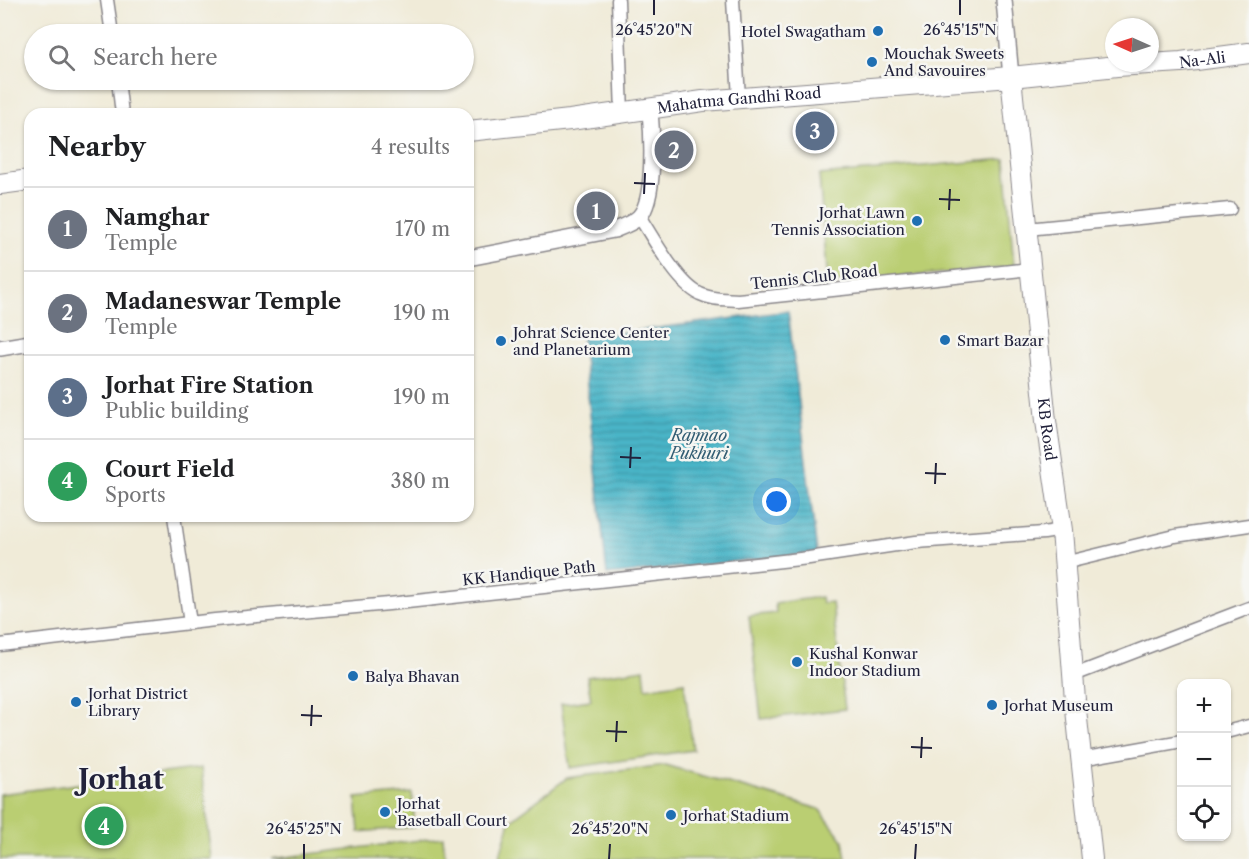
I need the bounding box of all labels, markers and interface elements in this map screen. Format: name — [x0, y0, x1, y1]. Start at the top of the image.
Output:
north arrow — [1105, 18, 1159, 72]
text: 26°45'20"N — [615, 20, 693, 39]
text: 26°45'15"N — [923, 20, 997, 39]
place label: Hotel Swagatham — [741, 22, 866, 41]
search box — [24, 24, 474, 90]
marker: Hotel Swagatham — [871, 24, 885, 38]
icon: search — [45, 41, 78, 74]
text: Search here — [93, 44, 218, 71]
place label: Mouchak Sweets And Savouires — [883, 44, 1004, 80]
street label: Na-Ali — [1178, 47, 1227, 72]
marker: Mouchak Sweets And Savouires — [865, 55, 879, 69]
street label: Mahatma Gandhi Road — [656, 82, 822, 117]
pin: 3 — [796, 108, 834, 154]
pin: 2 — [654, 128, 694, 172]
text: Nearby — [48, 131, 146, 163]
text: 4 results — [371, 135, 450, 159]
pin: 1 — [576, 188, 616, 234]
place label: Jorhat Lawn Tennis Association — [771, 203, 906, 239]
text: Namghar — [105, 204, 210, 231]
marker: Jorhat Lawn Tennis Association — [910, 214, 924, 228]
text: 1 — [63, 217, 72, 241]
text: 170 m — [395, 217, 450, 241]
text: Temple — [105, 231, 177, 255]
street label: Tennis Club Road — [750, 261, 878, 293]
text: Madaneswar Temple — [105, 288, 341, 315]
text: 2 — [62, 301, 73, 325]
text: 190 m — [393, 301, 450, 325]
text: Temple — [105, 315, 177, 339]
place label: Johrat Science Center and Planetarium — [511, 323, 670, 359]
place label: Smart Bazar — [957, 331, 1045, 350]
marker: Smart Bazar — [938, 333, 952, 347]
marker: Johrat Science Center and Planetarium — [494, 334, 508, 348]
text: Jorhat Fire Station — [105, 372, 314, 399]
text: 3 — [62, 385, 73, 409]
text: 190 m — [393, 385, 450, 409]
street label: KB Road — [1034, 397, 1061, 462]
text: Public building — [105, 399, 248, 423]
water label: Rajmao Pukhuri — [668, 425, 729, 463]
text: Court Field — [105, 456, 235, 483]
text: 4 — [62, 469, 73, 493]
text: 380 m — [391, 469, 450, 493]
text: Sports — [105, 483, 166, 507]
your location — [762, 487, 791, 516]
street label: KK Handique Path — [462, 557, 597, 589]
place label: Kushal Konwar Indoor Stadium — [809, 644, 921, 680]
marker: Kushal Konwar Indoor Stadium — [790, 655, 804, 669]
place label: Balya Bhavan — [365, 667, 460, 686]
marker: Balya Bhavan — [346, 669, 360, 683]
map controls — [1177, 679, 1231, 841]
button: + — [1177, 679, 1231, 733]
place label: Jorhat District Library — [86, 684, 188, 720]
marker: Jorhat District Library — [69, 695, 83, 709]
place label: Jorhat Museum — [1002, 696, 1114, 715]
marker: Jorhat Museum — [985, 698, 999, 712]
button: − — [1177, 733, 1231, 787]
district label: Jorhat — [73, 763, 164, 796]
button: locate — [1177, 787, 1231, 841]
place label: Jorhat Basetball Court — [395, 794, 508, 830]
pin: 4 — [84, 804, 124, 848]
marker: Jorhat Basetball Court — [378, 805, 392, 819]
place label: Jorhat Stadium — [681, 806, 789, 825]
marker: Jorhat Stadium — [664, 808, 678, 822]
text: 26°45'25"N — [266, 819, 342, 838]
text: 26°45'20"N — [571, 819, 649, 838]
text: 26°45'15"N — [879, 819, 953, 838]

